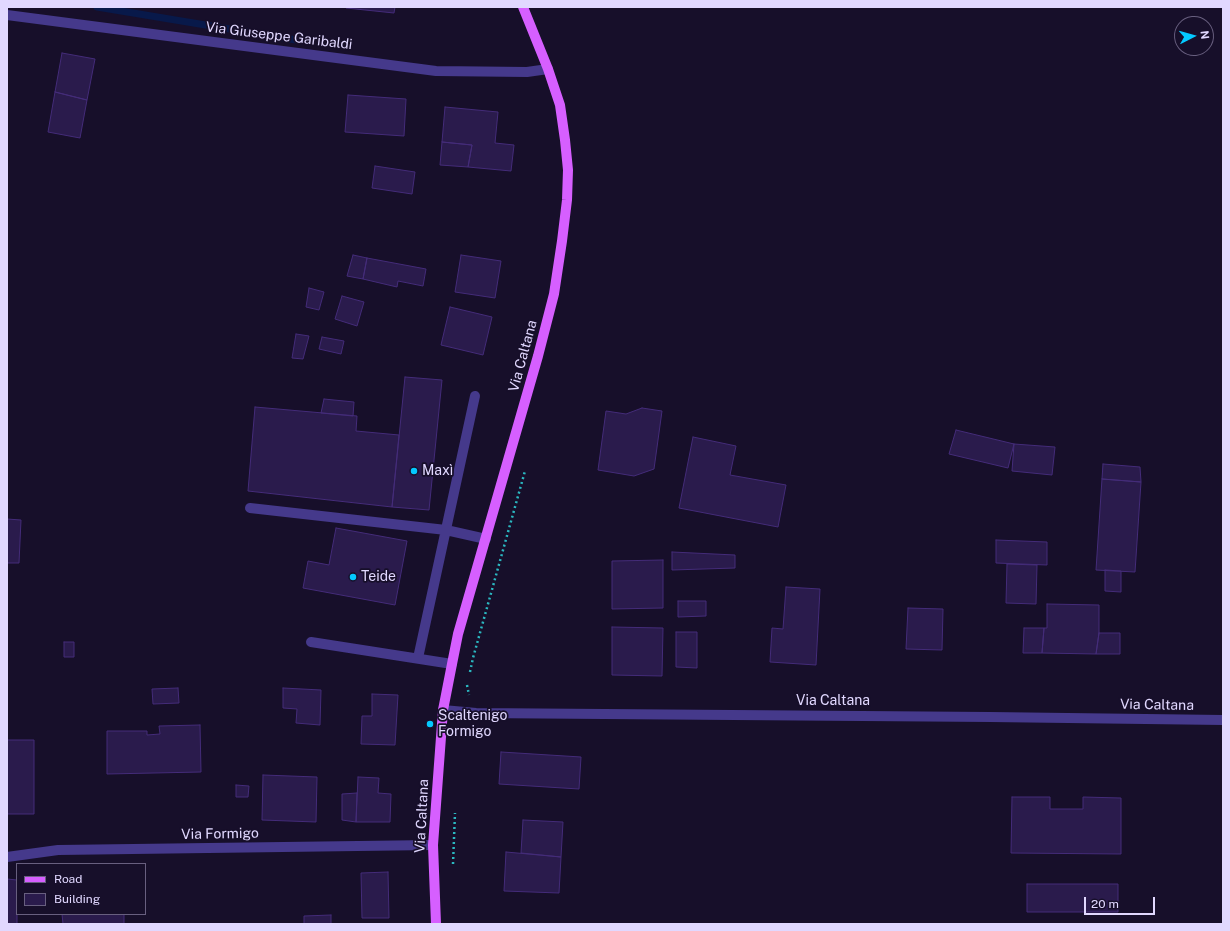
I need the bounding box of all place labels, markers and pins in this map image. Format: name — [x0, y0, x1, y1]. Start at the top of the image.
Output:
place label: Maxì — [422, 463, 453, 479]
marker: Maxì — [409, 466, 419, 476]
place label: Teide — [361, 569, 396, 585]
marker: Teide — [348, 572, 358, 582]
place label: Scaltenigo Formigo — [438, 708, 507, 740]
marker: Scaltenigo Formigo — [425, 719, 435, 729]

